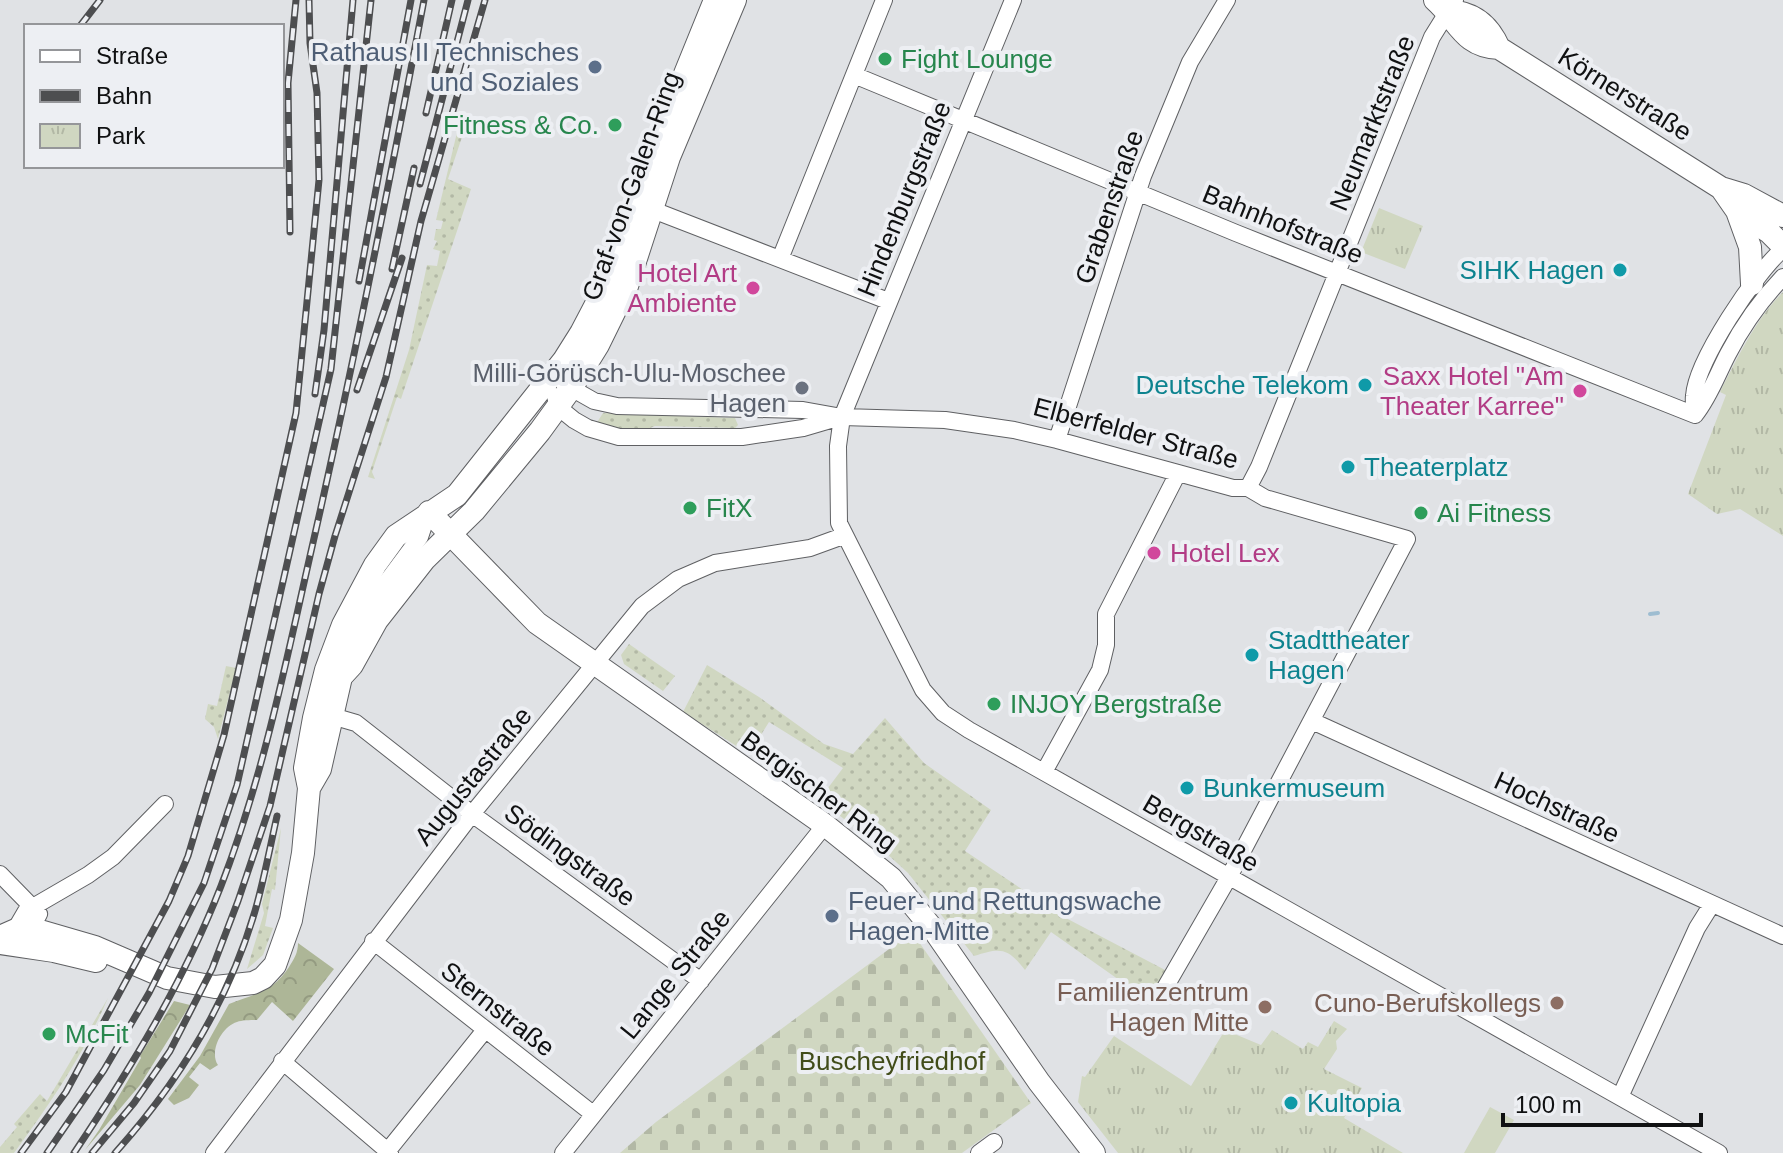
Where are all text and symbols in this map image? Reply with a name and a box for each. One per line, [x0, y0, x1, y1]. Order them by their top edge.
legend [24, 24, 284, 168]
street label: Neumarktstraße [1323, 31, 1421, 215]
place label: Rathaus II Technisches und Soziales [311, 37, 579, 97]
street label: Körnerstraße [1553, 41, 1697, 147]
text: Straße [96, 42, 168, 69]
place label: Fight Lounge [901, 44, 1053, 74]
marker: Fight Lounge [876, 50, 894, 68]
marker: Rathaus II Technisches und Soziales [586, 58, 604, 76]
street label: Graf-von-Galen-Ring [576, 67, 686, 305]
text: Bahn [96, 82, 152, 109]
street label: Hindenburgstraße [851, 97, 957, 301]
place label: Fitness & Co. [443, 110, 599, 140]
marker: Fitness & Co. [606, 116, 624, 134]
text: Park [96, 122, 146, 149]
street label: Grabenstraße [1069, 126, 1149, 288]
street label: Bahnhofstraße [1198, 178, 1368, 270]
place label: SIHK Hagen [1459, 255, 1604, 285]
place label: Hotel Art Ambiente [627, 258, 738, 318]
marker: SIHK Hagen [1611, 261, 1629, 279]
marker: Hotel Art Ambiente [744, 279, 762, 297]
place label: Milli-Görüsch-Ulu-Moschee Hagen [472, 358, 786, 418]
place label: Saxx Hotel "Am Theater Karree" [1380, 361, 1564, 421]
place label: Deutsche Telekom [1136, 370, 1349, 400]
marker: Deutsche Telekom [1356, 376, 1374, 394]
marker: Milli-Görüsch-Ulu-Moschee Hagen [793, 379, 811, 397]
marker: Saxx Hotel "Am Theater Karree" [1571, 382, 1589, 400]
street label: Elberfelder Straße [1030, 391, 1242, 475]
place label: Theaterplatz [1364, 452, 1509, 482]
marker: Theaterplatz [1339, 458, 1357, 476]
place label: FitX [706, 493, 752, 523]
place label: Ai Fitness [1437, 498, 1551, 528]
marker: FitX [681, 499, 699, 517]
marker: Ai Fitness [1412, 504, 1430, 522]
place label: Hotel Lex [1170, 538, 1280, 568]
marker: Hotel Lex [1145, 544, 1163, 562]
place label: Stadttheater Hagen [1268, 625, 1410, 685]
marker: Stadttheater Hagen [1243, 646, 1261, 664]
place label: INJOY Bergstraße [1010, 689, 1222, 719]
marker: INJOY Bergstraße [985, 695, 1003, 713]
street label: Augustastraße [408, 701, 538, 851]
street label: Bergischer Ring [735, 724, 903, 858]
street label: Hochstraße [1490, 765, 1624, 849]
place label: Bunkermuseum [1203, 773, 1385, 803]
marker: Bunkermuseum [1178, 779, 1196, 797]
street label: Bergstraße [1138, 788, 1264, 878]
street label: Södingstraße [499, 797, 641, 913]
place label: Feuer- und Rettungswache Hagen-Mitte [848, 886, 1162, 946]
street label: Lange Straße [614, 903, 736, 1045]
marker: Feuer- und Rettungswache Hagen-Mitte [823, 907, 841, 925]
street label: Sternstraße [435, 955, 561, 1063]
place label: Familienzentrum Hagen Mitte [1057, 977, 1249, 1037]
place label: Cuno-Berufskollegs [1314, 988, 1541, 1018]
marker: Cuno-Berufskollegs [1548, 994, 1566, 1012]
marker: Familienzentrum Hagen Mitte [1256, 998, 1274, 1016]
place label: McFit [65, 1019, 129, 1049]
marker: McFit [40, 1025, 58, 1043]
park label: Buscheyfriedhof [799, 1046, 986, 1076]
scale bar [1503, 1077, 1701, 1127]
place label: Kultopia [1307, 1088, 1401, 1118]
text: 100 m [1515, 1091, 1582, 1118]
marker: Kultopia [1282, 1094, 1300, 1112]

